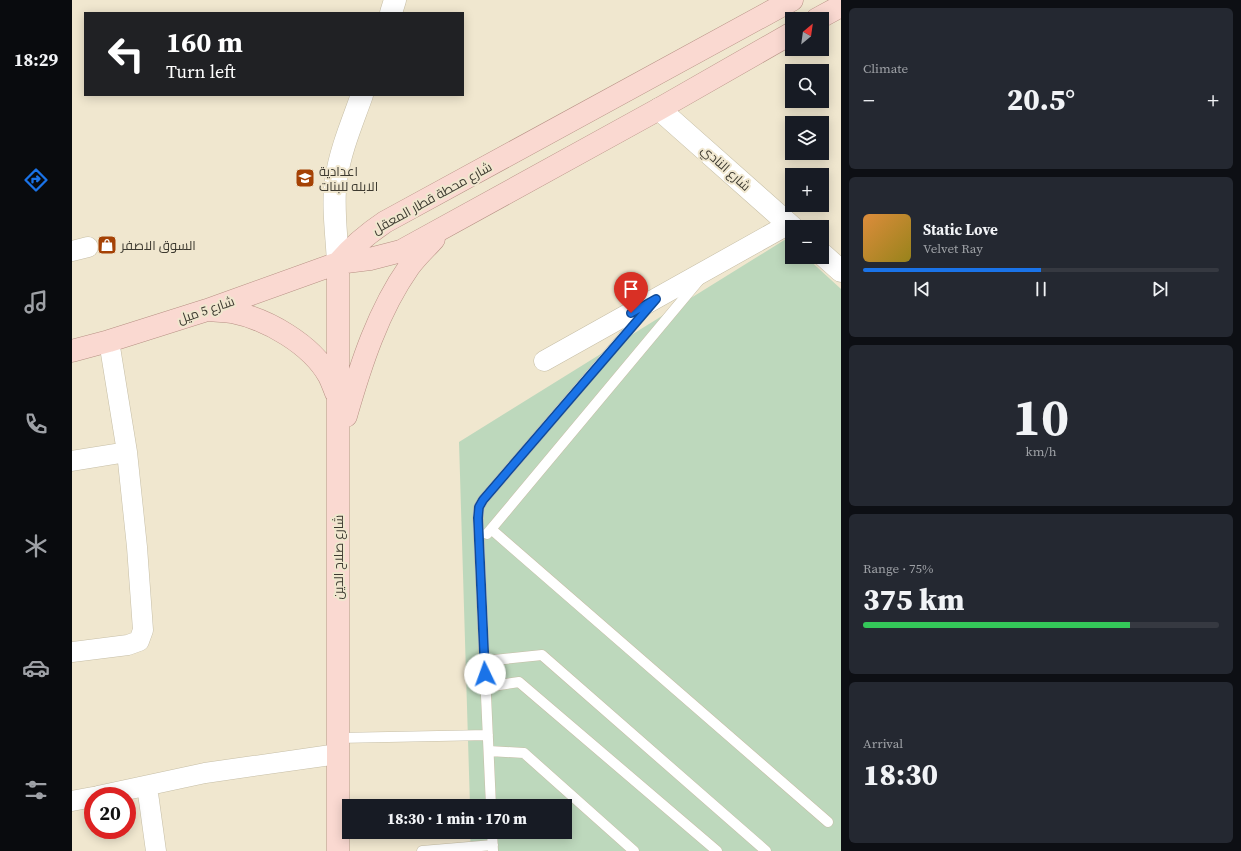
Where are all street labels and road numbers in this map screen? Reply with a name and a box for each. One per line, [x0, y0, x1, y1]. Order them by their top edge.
street label: شارع النادي [696, 141, 754, 196]
street label: شارع محطة قطار المعقل [369, 158, 495, 238]
street label: شارع 5 ميل [175, 292, 237, 328]
street label: شارع صلاح الدين [330, 515, 347, 599]

